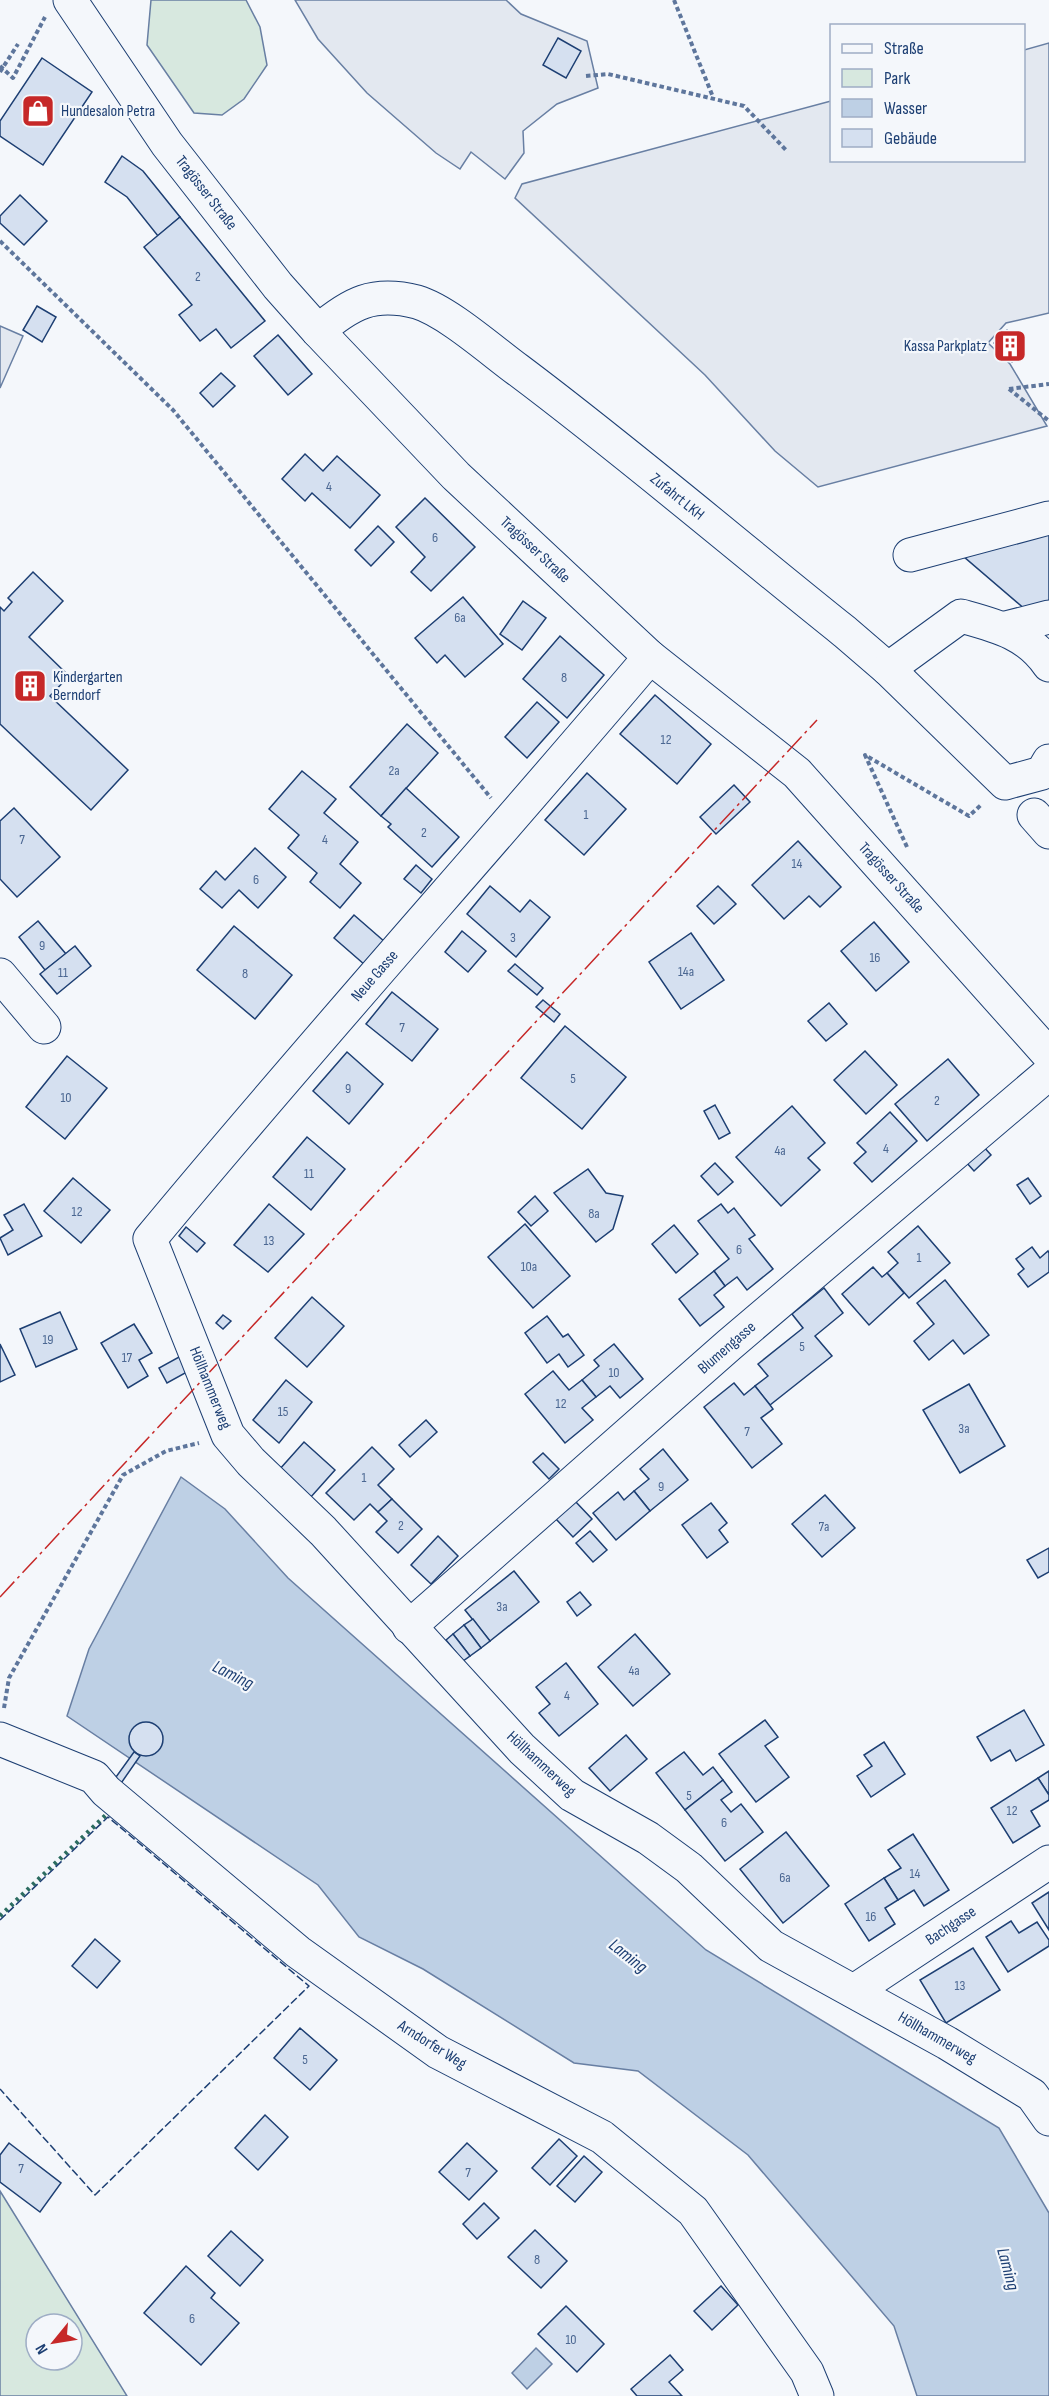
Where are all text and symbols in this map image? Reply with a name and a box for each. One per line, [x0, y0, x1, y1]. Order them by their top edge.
legend [830, 24, 1025, 162]
text: Straße [884, 38, 924, 59]
text: Park [884, 68, 910, 89]
shop icon: Hundesalon Petra [20, 93, 56, 129]
text: Wasser [884, 98, 927, 119]
place label: Hundesalon Petra [61, 102, 155, 121]
text: Gebäude [884, 128, 937, 149]
street label: Tragösser Straße [171, 152, 241, 234]
house number: 2 [195, 268, 201, 285]
building icon: Kassa Parkplatz [992, 328, 1028, 364]
place label: Kassa Parkplatz [904, 337, 987, 356]
street label: Zufahrt LKH [646, 469, 708, 525]
house number: 4 [326, 478, 332, 495]
street label: Tragösser Straße [496, 513, 574, 587]
house number: 6 [432, 529, 438, 546]
house number: 6a [454, 609, 466, 626]
building icon: Kindergarten Berndorf [12, 668, 48, 704]
place label: Kindergarten Berndorf [53, 668, 123, 705]
house number: 8 [561, 669, 567, 686]
house number: 12 [661, 731, 672, 748]
house number: 2a [388, 762, 400, 779]
house number: 1 [584, 806, 589, 823]
house number: 2 [421, 824, 427, 841]
house number: 7 [19, 831, 25, 848]
house number: 4 [322, 831, 328, 848]
street label: Tragösser Straße [854, 839, 928, 917]
house number: 14 [792, 855, 803, 872]
house number: 6 [253, 871, 259, 888]
house number: 3 [510, 929, 516, 946]
house number: 9 [39, 937, 45, 954]
street label: Neue Gasse [347, 946, 403, 1006]
house number: 16 [869, 949, 881, 966]
house number: 14a [678, 963, 694, 980]
house number: 11 [58, 964, 68, 981]
house number: 8 [242, 965, 248, 982]
house number: 7 [399, 1019, 405, 1036]
house number: 5 [570, 1070, 576, 1087]
house number: 9 [345, 1080, 351, 1097]
house number: 10 [60, 1089, 72, 1106]
house number: 2 [934, 1092, 940, 1109]
house number: 4 [883, 1140, 889, 1157]
house number: 4a [774, 1142, 786, 1159]
house number: 11 [304, 1165, 314, 1182]
house number: 12 [72, 1203, 83, 1220]
house number: 8a [588, 1205, 600, 1222]
house number: 13 [264, 1232, 275, 1249]
house number: 6 [736, 1241, 742, 1258]
house number: 1 [917, 1249, 922, 1266]
house number: 10a [521, 1258, 537, 1275]
street label: Blumengasse [694, 1318, 760, 1378]
house number: 19 [42, 1331, 54, 1348]
house number: 5 [799, 1338, 805, 1355]
street label: Höllhammerweg [185, 1344, 235, 1432]
house number: 17 [122, 1349, 133, 1366]
house number: 10 [608, 1364, 620, 1381]
house number: 12 [556, 1395, 567, 1412]
house number: 15 [278, 1403, 289, 1420]
house number: 3a [958, 1420, 970, 1437]
house number: 7 [744, 1423, 750, 1440]
house number: 1 [362, 1469, 367, 1486]
house number: 9 [658, 1478, 664, 1495]
house number: 2 [398, 1517, 404, 1534]
house number: 7a [819, 1518, 829, 1535]
house number: 3a [496, 1598, 508, 1615]
water label: Laming [209, 1656, 258, 1694]
house number: 4a [628, 1662, 640, 1679]
house number: 4 [564, 1687, 570, 1704]
street label: Höllhammerweg [503, 1727, 579, 1801]
house number: 5 [686, 1787, 692, 1804]
house number: 12 [1007, 1802, 1018, 1819]
house number: 6 [721, 1814, 727, 1831]
house number: 14 [910, 1865, 921, 1882]
house number: 6a [779, 1869, 791, 1886]
street label: Bachgasse [922, 1902, 980, 1950]
house number: 16 [865, 1908, 877, 1925]
water label: Laming [605, 1934, 652, 1978]
house number: 13 [955, 1977, 966, 1994]
street label: Höllhammerweg [894, 2008, 980, 2068]
street label: Arndorfer Weg [393, 2016, 470, 2074]
house number: 5 [302, 2051, 308, 2068]
house number: 7 [18, 2160, 24, 2177]
house number: 7 [465, 2164, 471, 2181]
water label: Laming [992, 2245, 1024, 2293]
house number: 8 [534, 2251, 540, 2268]
house number: 6 [189, 2310, 195, 2327]
north arrow [24, 2312, 84, 2372]
house number: 10 [565, 2331, 577, 2348]
text: N [32, 2340, 53, 2357]

